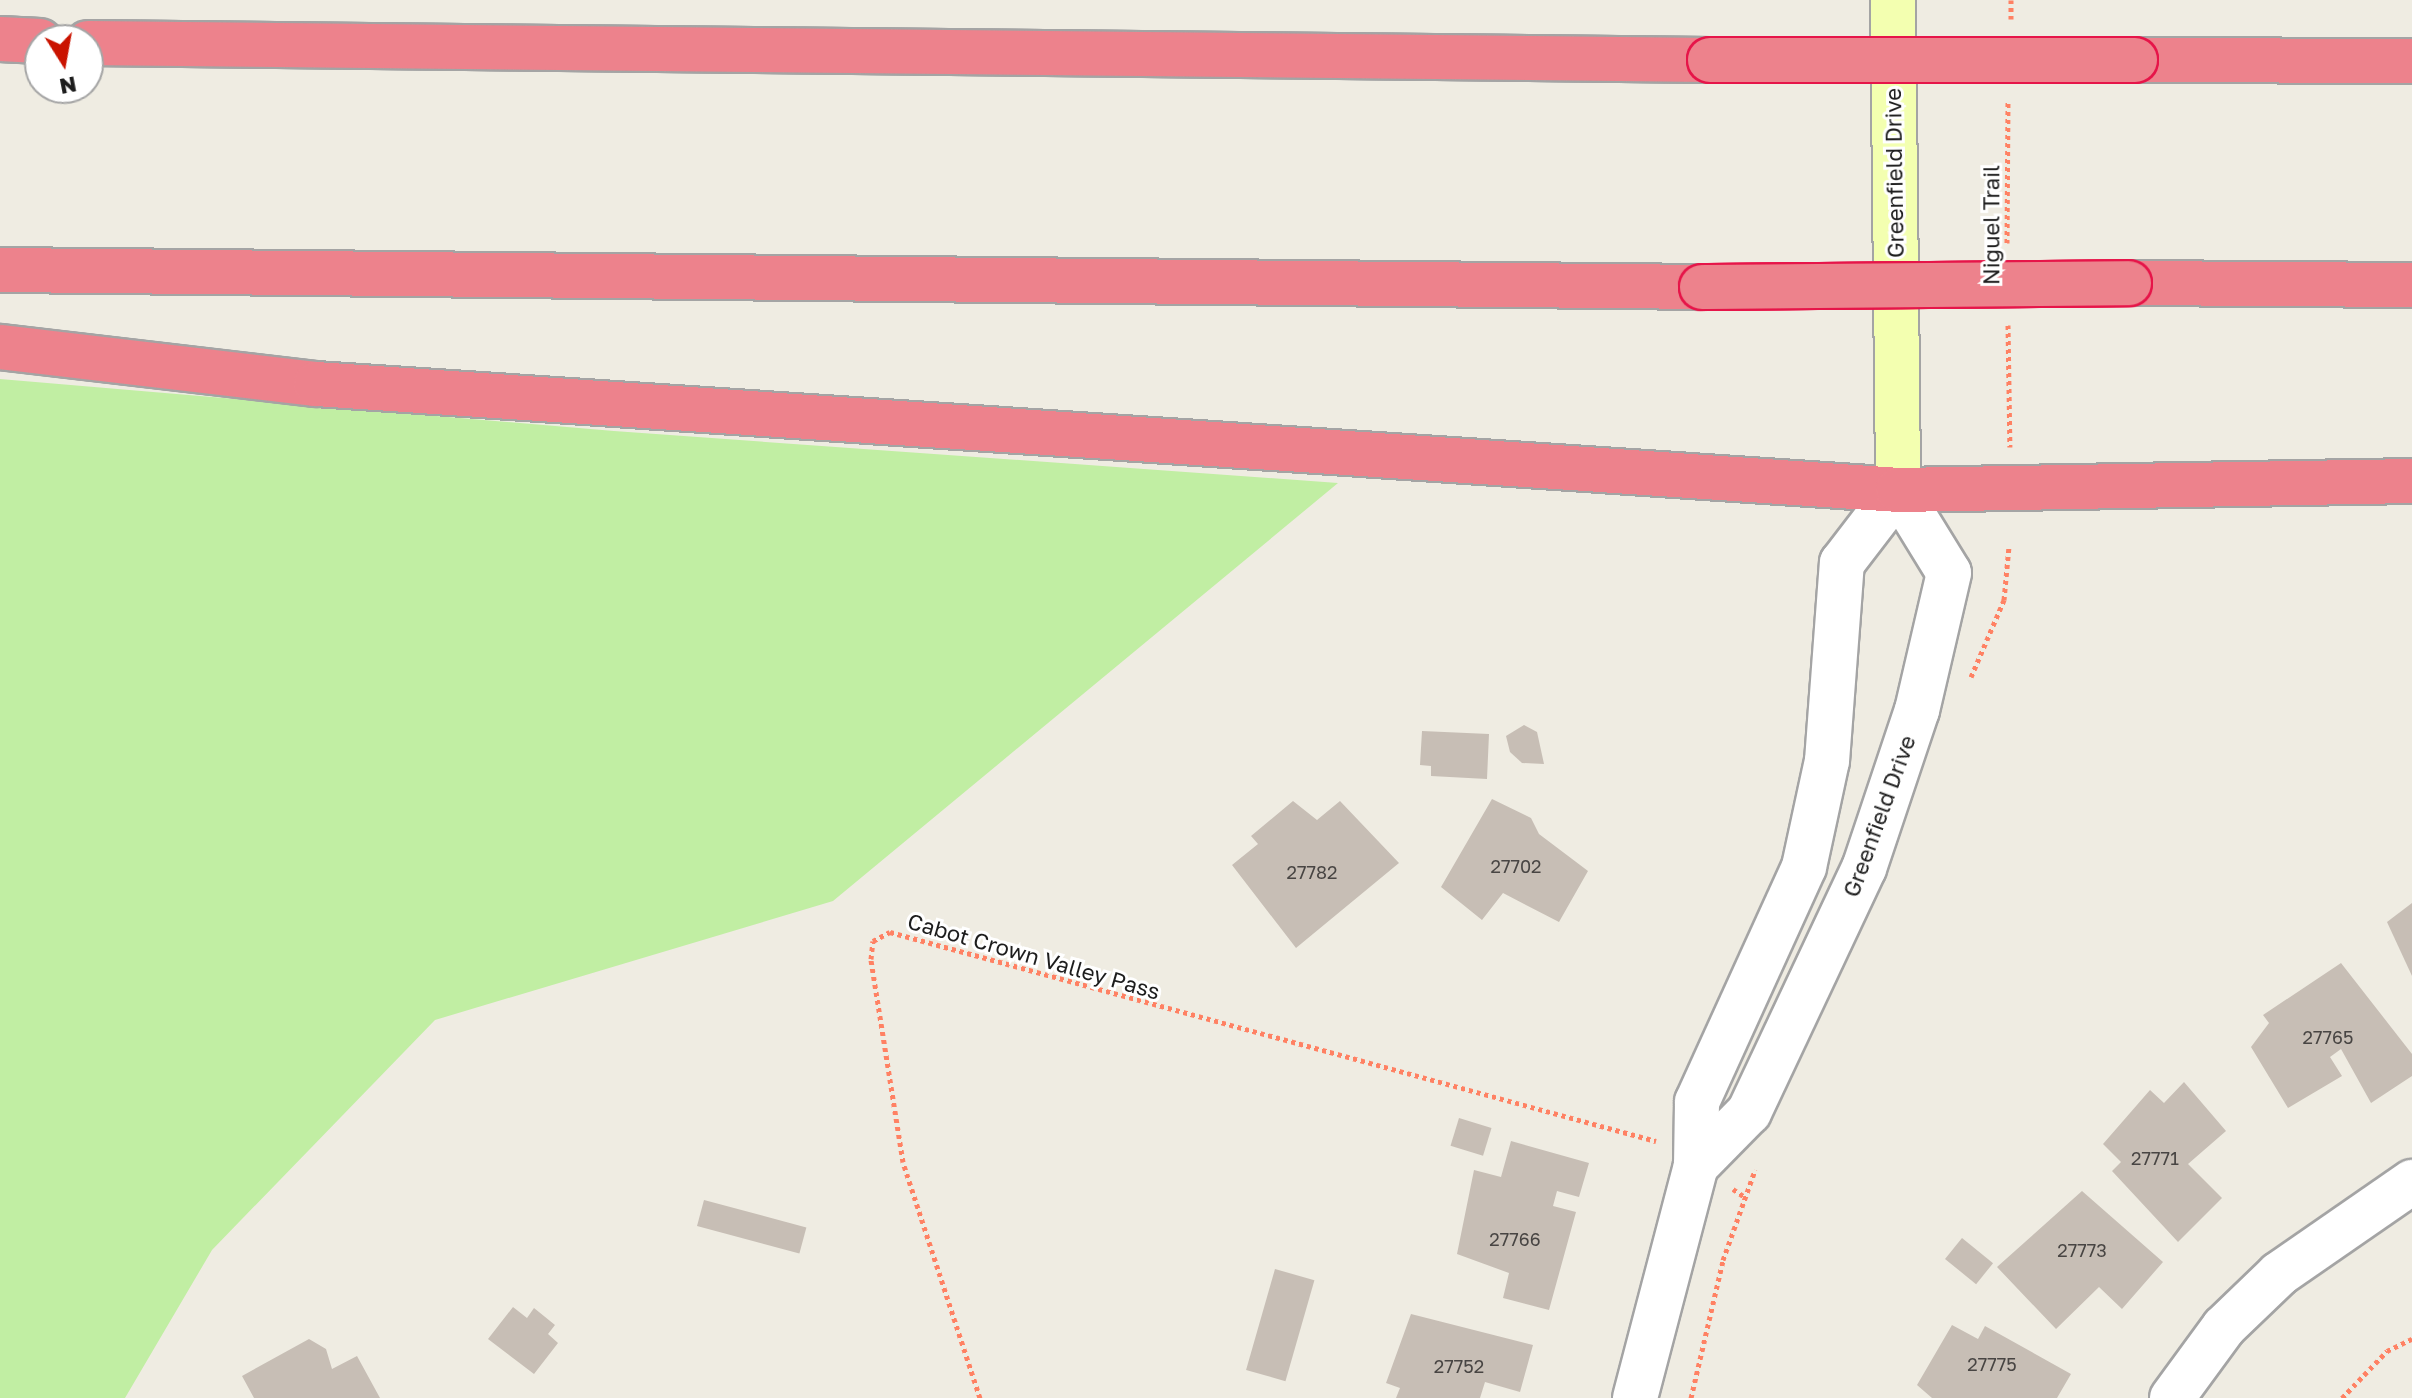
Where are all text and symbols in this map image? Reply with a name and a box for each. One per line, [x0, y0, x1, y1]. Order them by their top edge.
north arrow [24, 24, 104, 104]
text: N [58, 71, 79, 101]
street label: Greenfield Drive [1879, 88, 1909, 258]
street label: Niguel Trail [1978, 165, 2004, 285]
street label: Greenfield Drive [1838, 732, 1920, 900]
house number: 27702 [1490, 855, 1542, 877]
house number: 27782 [1287, 861, 1337, 883]
street label: Cabot Crown Valley Pass [905, 907, 1163, 1005]
house number: 27765 [2303, 1026, 2353, 1048]
house number: 27771 [2131, 1147, 2179, 1169]
house number: 27766 [1489, 1228, 1541, 1250]
house number: 27773 [2057, 1239, 2107, 1261]
house number: 27775 [1967, 1353, 2017, 1375]
house number: 27752 [1434, 1355, 1484, 1377]

